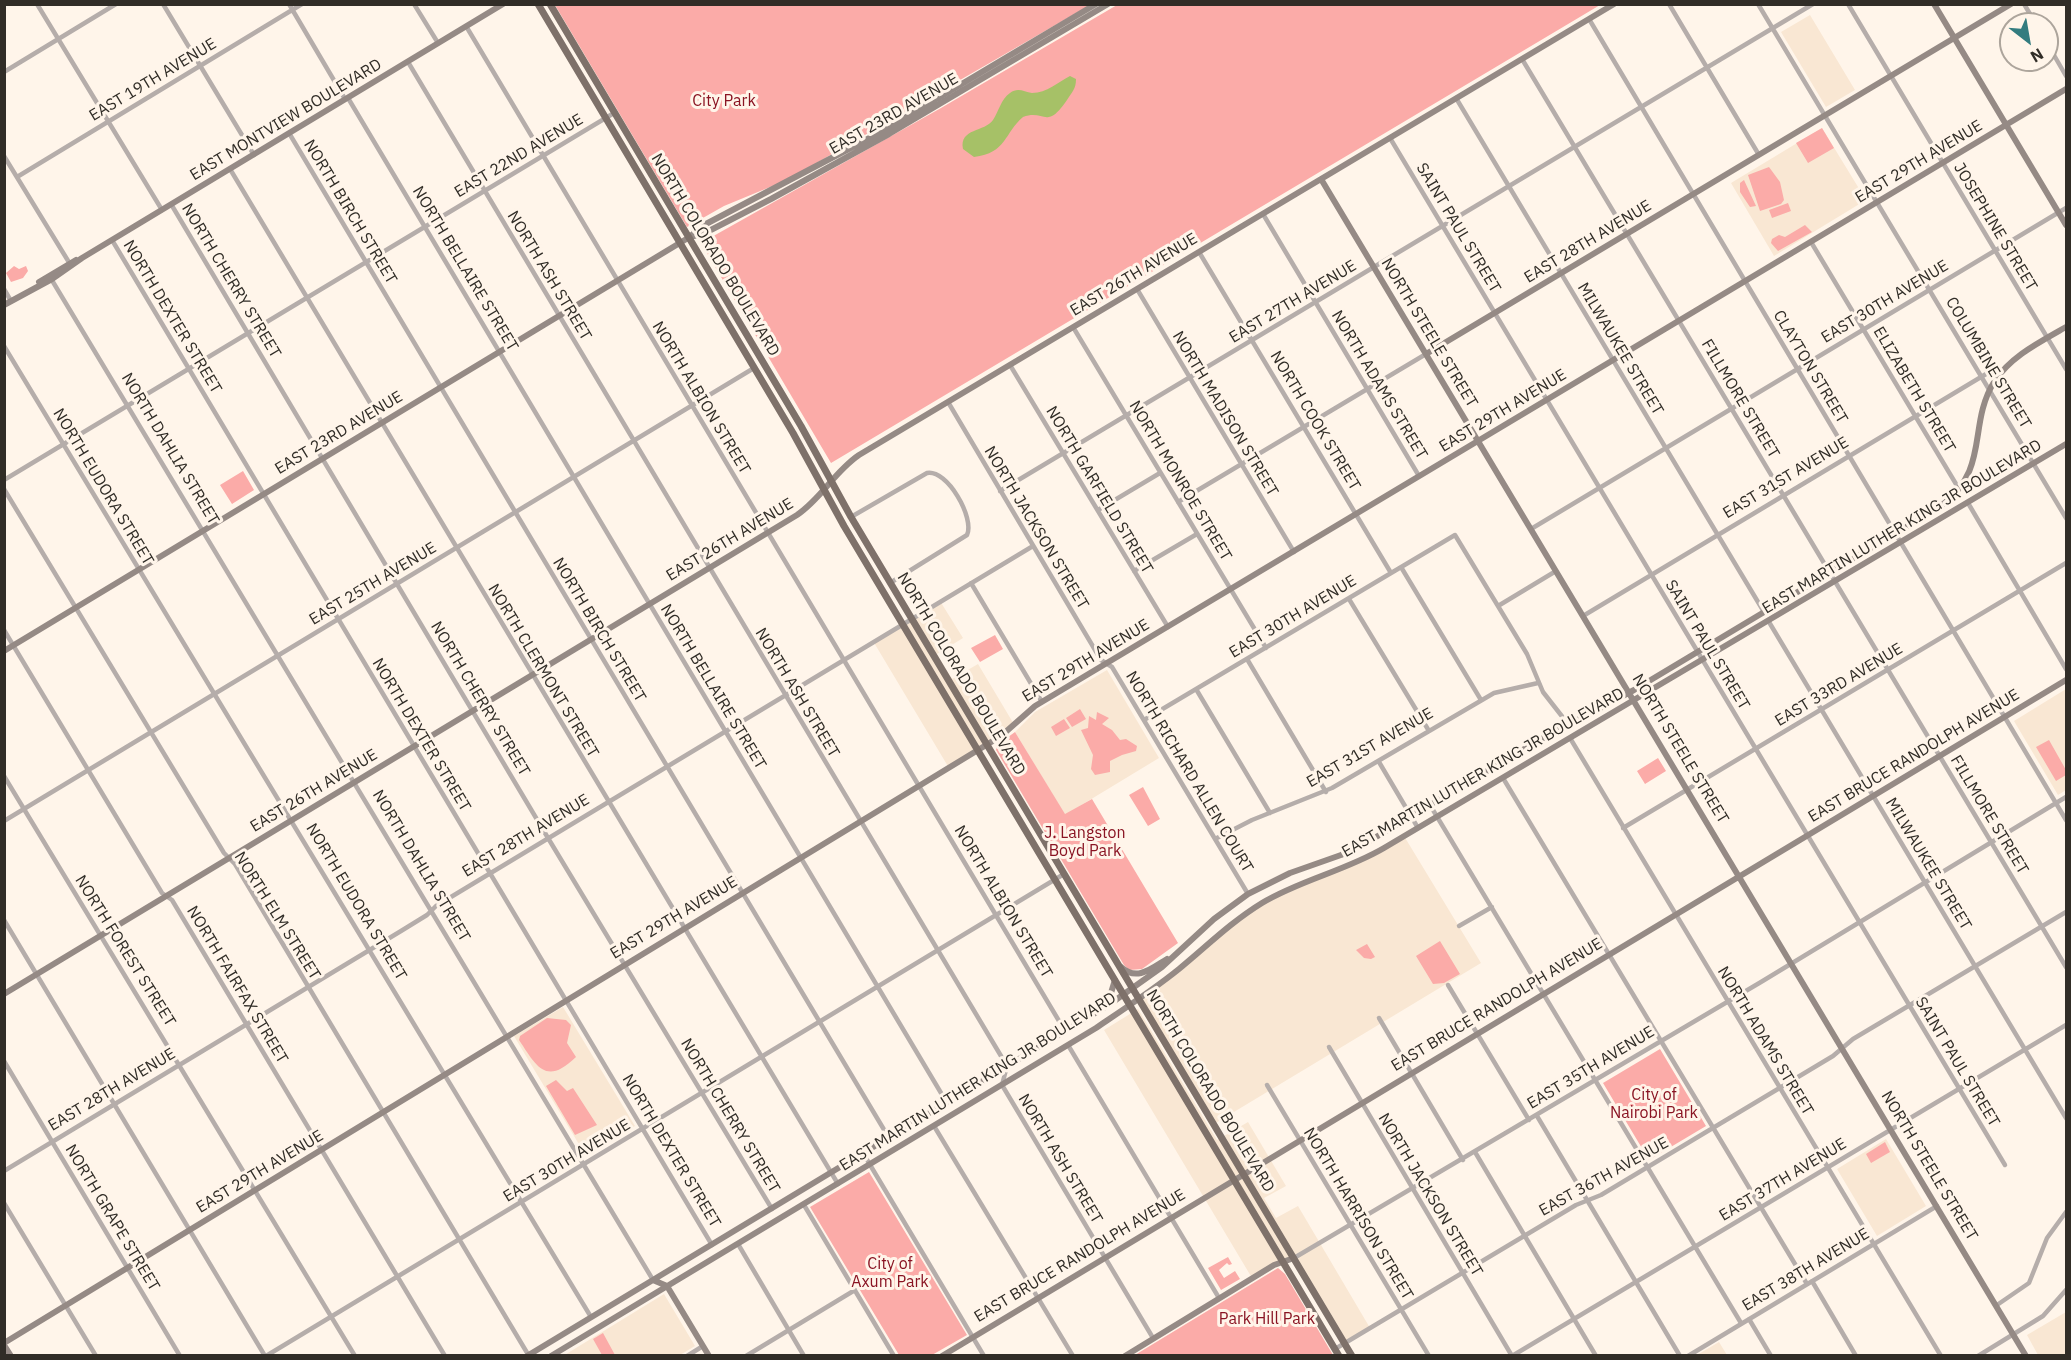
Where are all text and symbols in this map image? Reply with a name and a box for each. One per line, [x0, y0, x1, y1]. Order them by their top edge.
north arrow [1999, 12, 2059, 72]
street label: EAST 19TH AVENUE [86, 34, 220, 126]
text: N [2027, 44, 2047, 67]
street label: EAST MONTVIEW BOULEVARD [187, 55, 385, 185]
street label: EAST 23RD AVENUE [826, 69, 962, 159]
park label: City Park [692, 91, 756, 111]
street label: EAST 22ND AVENUE [451, 110, 587, 202]
street label: EAST 29TH AVENUE [1852, 116, 1986, 208]
street label: NORTH BIRCH STREET [299, 136, 401, 288]
street label: NORTH COLORADO BOULEVARD [647, 150, 783, 360]
street label: JOSEPHINE STREET [1949, 159, 2041, 295]
street label: SAINT PAUL STREET [1412, 160, 1504, 296]
street label: NORTH BELLAIRE STREET [408, 183, 522, 355]
street label: EAST 28TH AVENUE [1521, 196, 1655, 288]
street label: NORTH CHERRY STREET [177, 200, 285, 362]
street label: NORTH ASH STREET [503, 208, 595, 344]
street label: EAST 26TH AVENUE [1067, 229, 1201, 321]
street label: NORTH DEXTER STREET [119, 237, 225, 397]
street label: NORTH STEELE STREET [1377, 255, 1481, 411]
street label: EAST 27TH AVENUE [1226, 256, 1360, 348]
street label: EAST 30TH AVENUE [1818, 256, 1952, 348]
street label: MILWAUKEE STREET [1573, 279, 1667, 419]
street label: COLUMBINE STREET [1941, 294, 2035, 432]
street label: NORTH ADAMS STREET [1327, 307, 1431, 463]
street label: CLAYTON STREET [1769, 307, 1851, 427]
street label: NORTH ALBION STREET [648, 318, 754, 478]
street label: ELIZABETH STREET [1869, 324, 1959, 456]
street label: NORTH MADISON STREET [1168, 328, 1282, 500]
street label: FILLMORE STREET [1697, 336, 1783, 462]
street label: NORTH COOK STREET [1266, 348, 1364, 494]
street label: EAST 29TH AVENUE [1436, 365, 1570, 457]
street label: NORTH DAHLIA STREET [117, 370, 223, 528]
street label: EAST 23RD AVENUE [272, 387, 406, 479]
street label: NORTH MONROE STREET [1125, 398, 1235, 564]
street label: NORTH GARFIELD STREET [1041, 403, 1157, 577]
street label: NORTH EUDORA STREET [49, 405, 157, 569]
street label: EAST 31ST AVENUE [1720, 433, 1852, 523]
street label: EAST MARTIN LUTHER KING JR BOULEVARD [1759, 436, 2045, 618]
street label: NORTH JACKSON STREET [980, 443, 1092, 613]
street label: EAST 26TH AVENUE [663, 494, 797, 586]
street label: EAST 25TH AVENUE [306, 538, 440, 630]
street label: NORTH BIRCH STREET [548, 554, 650, 706]
street label: NORTH COLORADO BOULEVARD [893, 569, 1029, 779]
street label: EAST 30TH AVENUE [1226, 571, 1360, 663]
street label: SAINT PAUL STREET [1661, 577, 1753, 713]
street label: NORTH CLERMONT STREET [483, 581, 603, 761]
street label: NORTH BELLAIRE STREET [656, 601, 770, 773]
street label: EAST 29TH AVENUE [1019, 615, 1153, 707]
street label: NORTH CHERRY STREET [426, 618, 534, 780]
street label: NORTH ASH STREET [751, 625, 843, 761]
street label: EAST 33RD AVENUE [1772, 639, 1906, 731]
street label: NORTH DEXTER STREET [368, 655, 474, 815]
street label: NORTH RICHARD ALLEN COURT [1121, 668, 1257, 876]
street label: NORTH STEELE STREET [1628, 671, 1732, 827]
street label: EAST MARTIN LUTHER KING JR BOULEVARD [1339, 684, 1627, 862]
street label: EAST BRUCE RANDOLPH AVENUE [1805, 685, 2023, 827]
street label: EAST 31ST AVENUE [1303, 704, 1437, 792]
street label: EAST 26TH AVENUE [247, 745, 381, 837]
street label: FILLMORE STREET [1946, 752, 2032, 878]
street label: NORTH DAHLIA STREET [368, 787, 474, 945]
street label: EAST 28TH AVENUE [459, 790, 593, 882]
street label: MILWAUKEE STREET [1881, 794, 1975, 934]
street label: NORTH EUDORA STREET [302, 820, 410, 984]
street label: NORTH ALBION STREET [950, 822, 1056, 982]
park label: J. Langston Boyd Park [1044, 823, 1126, 861]
street label: NORTH ELM STREET [230, 849, 324, 983]
street label: NORTH FOREST STREET [71, 872, 179, 1030]
street label: EAST 29TH AVENUE [607, 872, 741, 964]
street label: NORTH FAIRFAX STREET [182, 903, 292, 1067]
street label: EAST BRUCE RANDOLPH AVENUE [1388, 934, 1606, 1076]
street label: NORTH ADAMS STREET [1713, 963, 1817, 1119]
street label: NORTH COLORADO BOULEVARD [1142, 986, 1278, 1196]
street label: EAST MARTIN LUTHER KING JR BOULEVARD [836, 988, 1120, 1176]
street label: SAINT PAUL STREET [1911, 994, 2003, 1130]
street label: EAST 35TH AVENUE [1524, 1022, 1658, 1114]
street label: NORTH CHERRY STREET [676, 1035, 784, 1197]
street label: EAST 28TH AVENUE [45, 1044, 179, 1136]
street label: NORTH DEXTER STREET [618, 1071, 724, 1231]
park label: City of Nairobi Park [1610, 1085, 1698, 1123]
street label: NORTH STEELE STREET [1877, 1088, 1981, 1244]
street label: NORTH ASH STREET [1014, 1091, 1106, 1227]
street label: NORTH JACKSON STREET [1374, 1110, 1486, 1280]
street label: EAST 30TH AVENUE [500, 1115, 634, 1207]
street label: NORTH HARRISON STREET [1299, 1125, 1417, 1303]
street label: EAST 29TH AVENUE [193, 1126, 327, 1218]
street label: EAST 36TH AVENUE [1536, 1133, 1672, 1221]
street label: EAST 37TH AVENUE [1716, 1134, 1850, 1226]
street label: NORTH GRAPE STREET [61, 1141, 163, 1295]
street label: EAST BRUCE RANDOLPH AVENUE [971, 1185, 1189, 1327]
street label: EAST 38TH AVENUE [1739, 1224, 1873, 1316]
park label: City of Axum Park [851, 1254, 929, 1292]
park label: Park Hill Park [1219, 1309, 1315, 1329]

